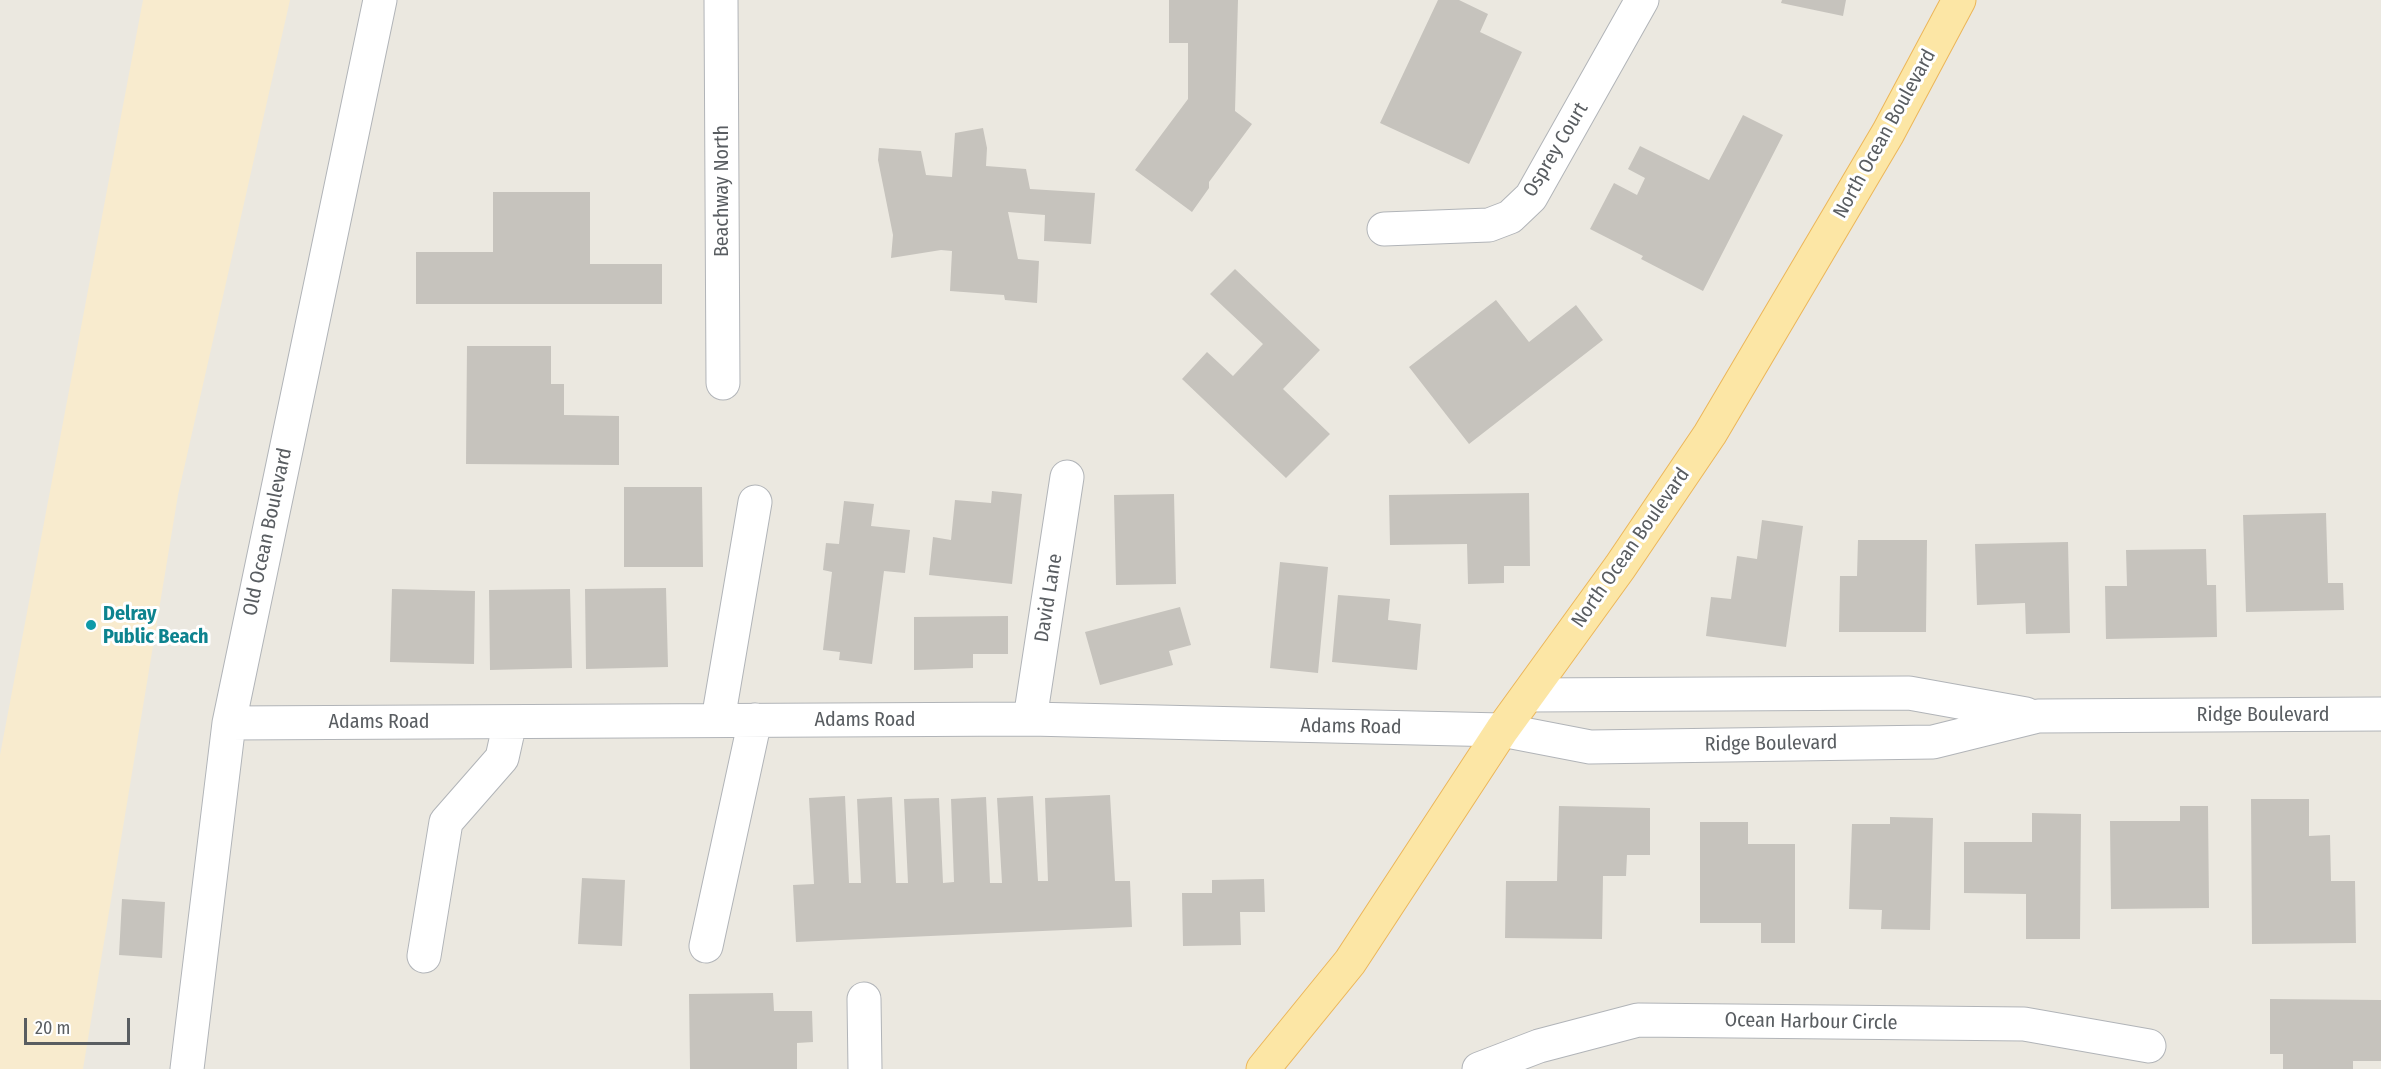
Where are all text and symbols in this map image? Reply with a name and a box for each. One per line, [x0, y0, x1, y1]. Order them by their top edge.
street label: North Ocean Boulevard [1829, 45, 1941, 223]
street label: Osprey Court [1518, 98, 1594, 202]
street label: Beachway North [710, 125, 734, 257]
street label: Old Ocean Boulevard [238, 446, 298, 618]
street label: North Ocean Boulevard [1567, 464, 1695, 632]
street label: David Lane [1030, 552, 1068, 644]
place label: Delray Public Beach [103, 602, 209, 649]
marker: Delray Public Beach [84, 618, 98, 632]
street label: Ridge Boulevard [2197, 703, 2329, 727]
street label: Adams Road [814, 708, 916, 732]
street label: Adams Road [328, 710, 430, 734]
street label: Adams Road [1300, 714, 1402, 740]
street label: Ridge Boulevard [1704, 731, 1838, 757]
scale bar [27, 1006, 134, 1044]
street label: Ocean Harbour Circle [1724, 1008, 1898, 1036]
text: 20 m [35, 1017, 70, 1039]

